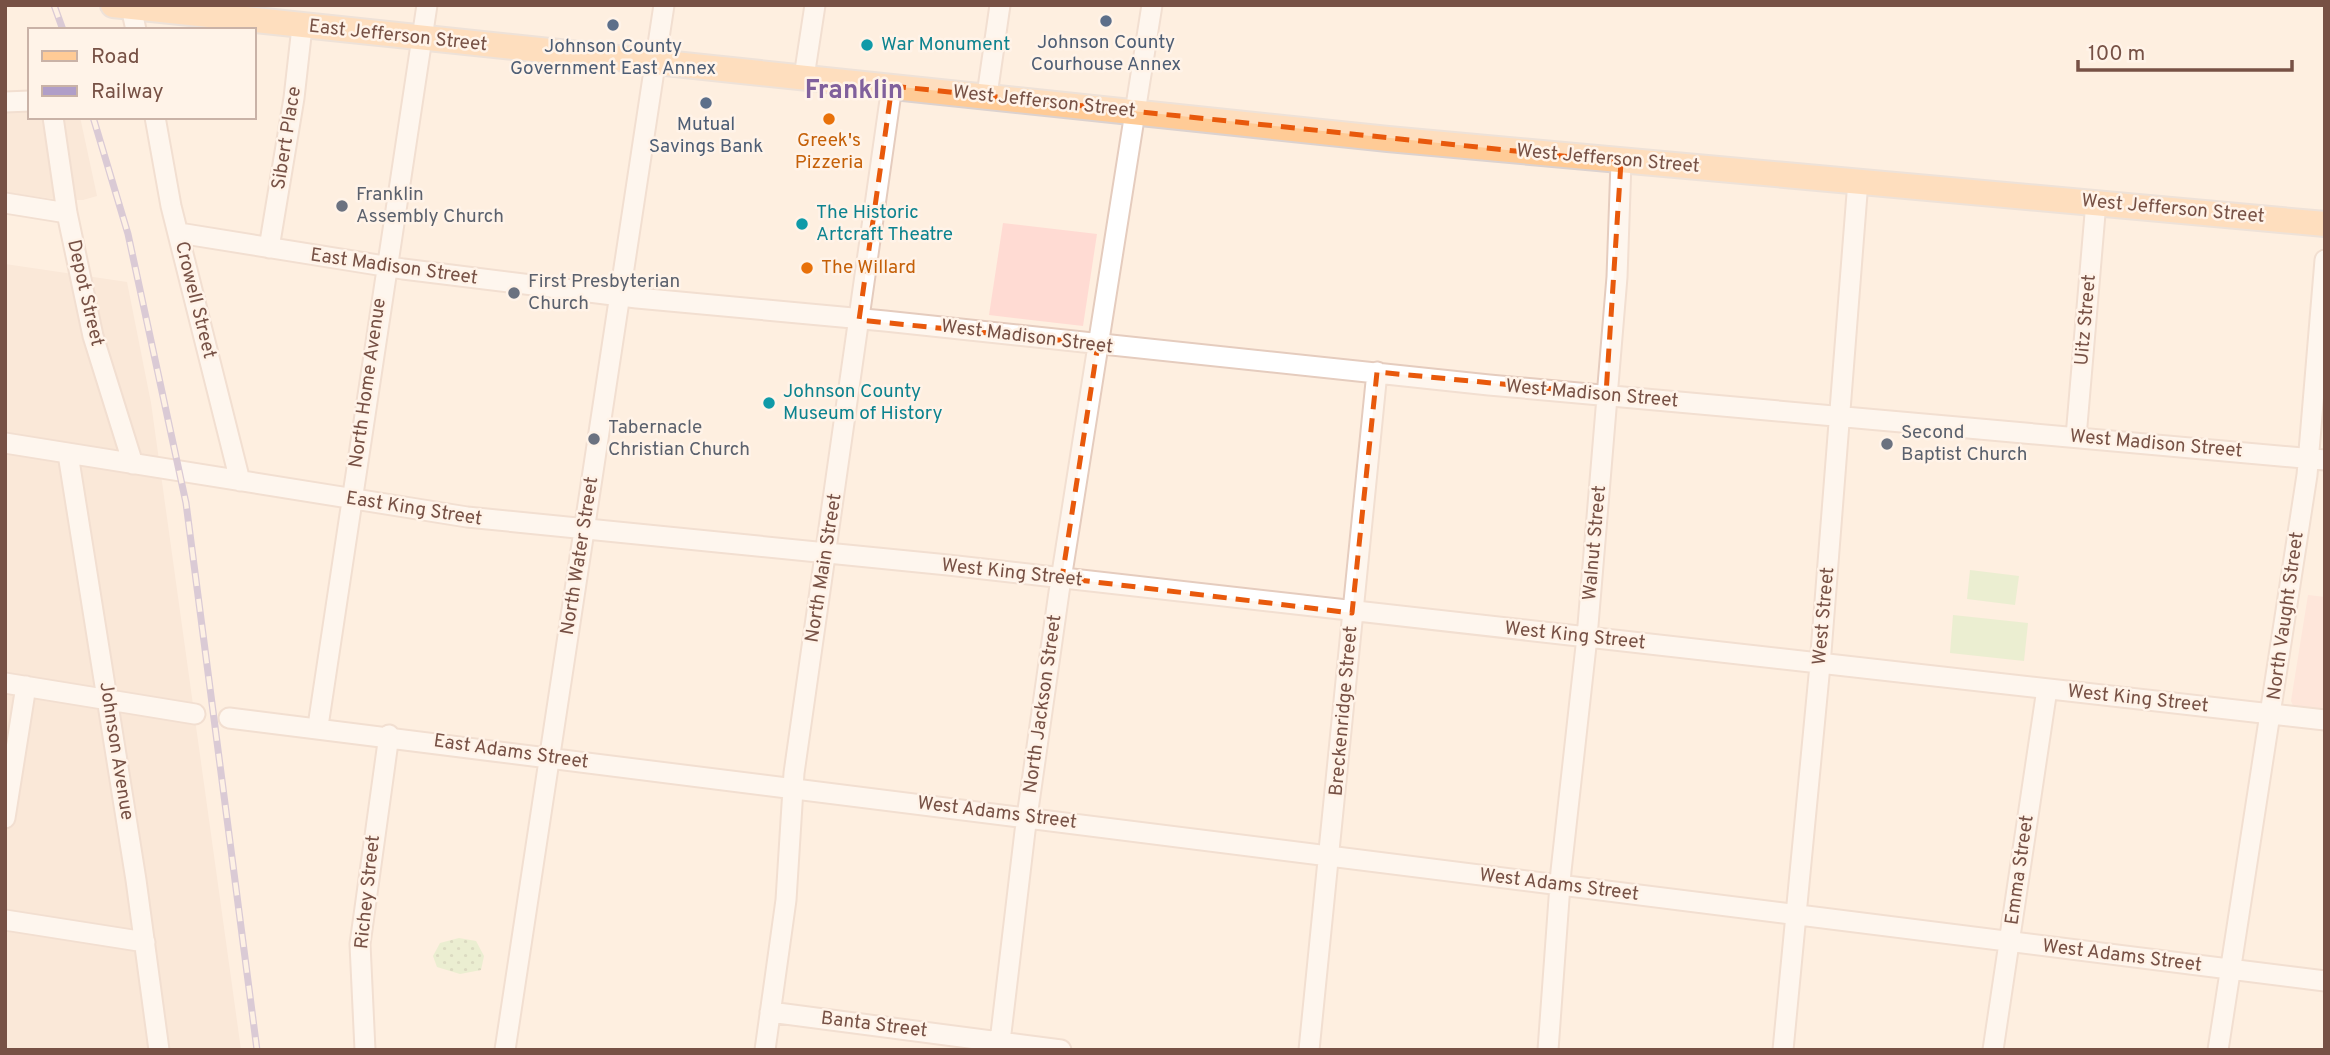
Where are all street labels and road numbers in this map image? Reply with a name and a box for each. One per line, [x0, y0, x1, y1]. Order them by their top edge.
street label: East Jefferson Street [308, 15, 488, 57]
street label: West Jefferson Street [951, 80, 1137, 124]
street label: Sibert Place [267, 85, 307, 191]
street label: West Jefferson Street [1515, 139, 1701, 179]
street label: West Jefferson Street [2080, 189, 2266, 229]
street label: Depot Street [61, 237, 109, 349]
street label: Crowell Street [169, 239, 221, 361]
street label: East Madison Street [309, 243, 479, 291]
street label: Uitz Street [2070, 273, 2102, 367]
street label: North Home Avenue [344, 297, 392, 469]
street label: West Madison Street [940, 315, 1114, 359]
street label: West Madison Street [1505, 374, 1679, 414]
street label: West Madison Street [2069, 424, 2243, 464]
street label: North Water Street [556, 475, 604, 637]
street label: Walnut Street [1578, 484, 1612, 602]
street label: East King Street [344, 486, 484, 532]
street label: North Main Street [800, 492, 848, 644]
street label: North Vaught Street [2262, 530, 2310, 702]
street label: West King Street [940, 554, 1084, 592]
street label: West Street [1808, 566, 1840, 666]
street label: North Jackson Street [1019, 613, 1067, 795]
street label: West King Street [1503, 617, 1647, 655]
street label: Breckenridge Street [1325, 625, 1363, 797]
street label: Johnson Avenue [93, 680, 139, 822]
street label: West King Street [2066, 680, 2210, 718]
street label: East Adams Street [432, 729, 590, 775]
street label: West Adams Street [916, 791, 1078, 835]
street label: Emma Street [2000, 814, 2040, 926]
street label: Richey Street [350, 834, 386, 950]
street label: West Adams Street [1478, 863, 1640, 907]
street label: West Adams Street [2041, 934, 2203, 978]
street label: Banta Street [819, 1007, 929, 1043]

